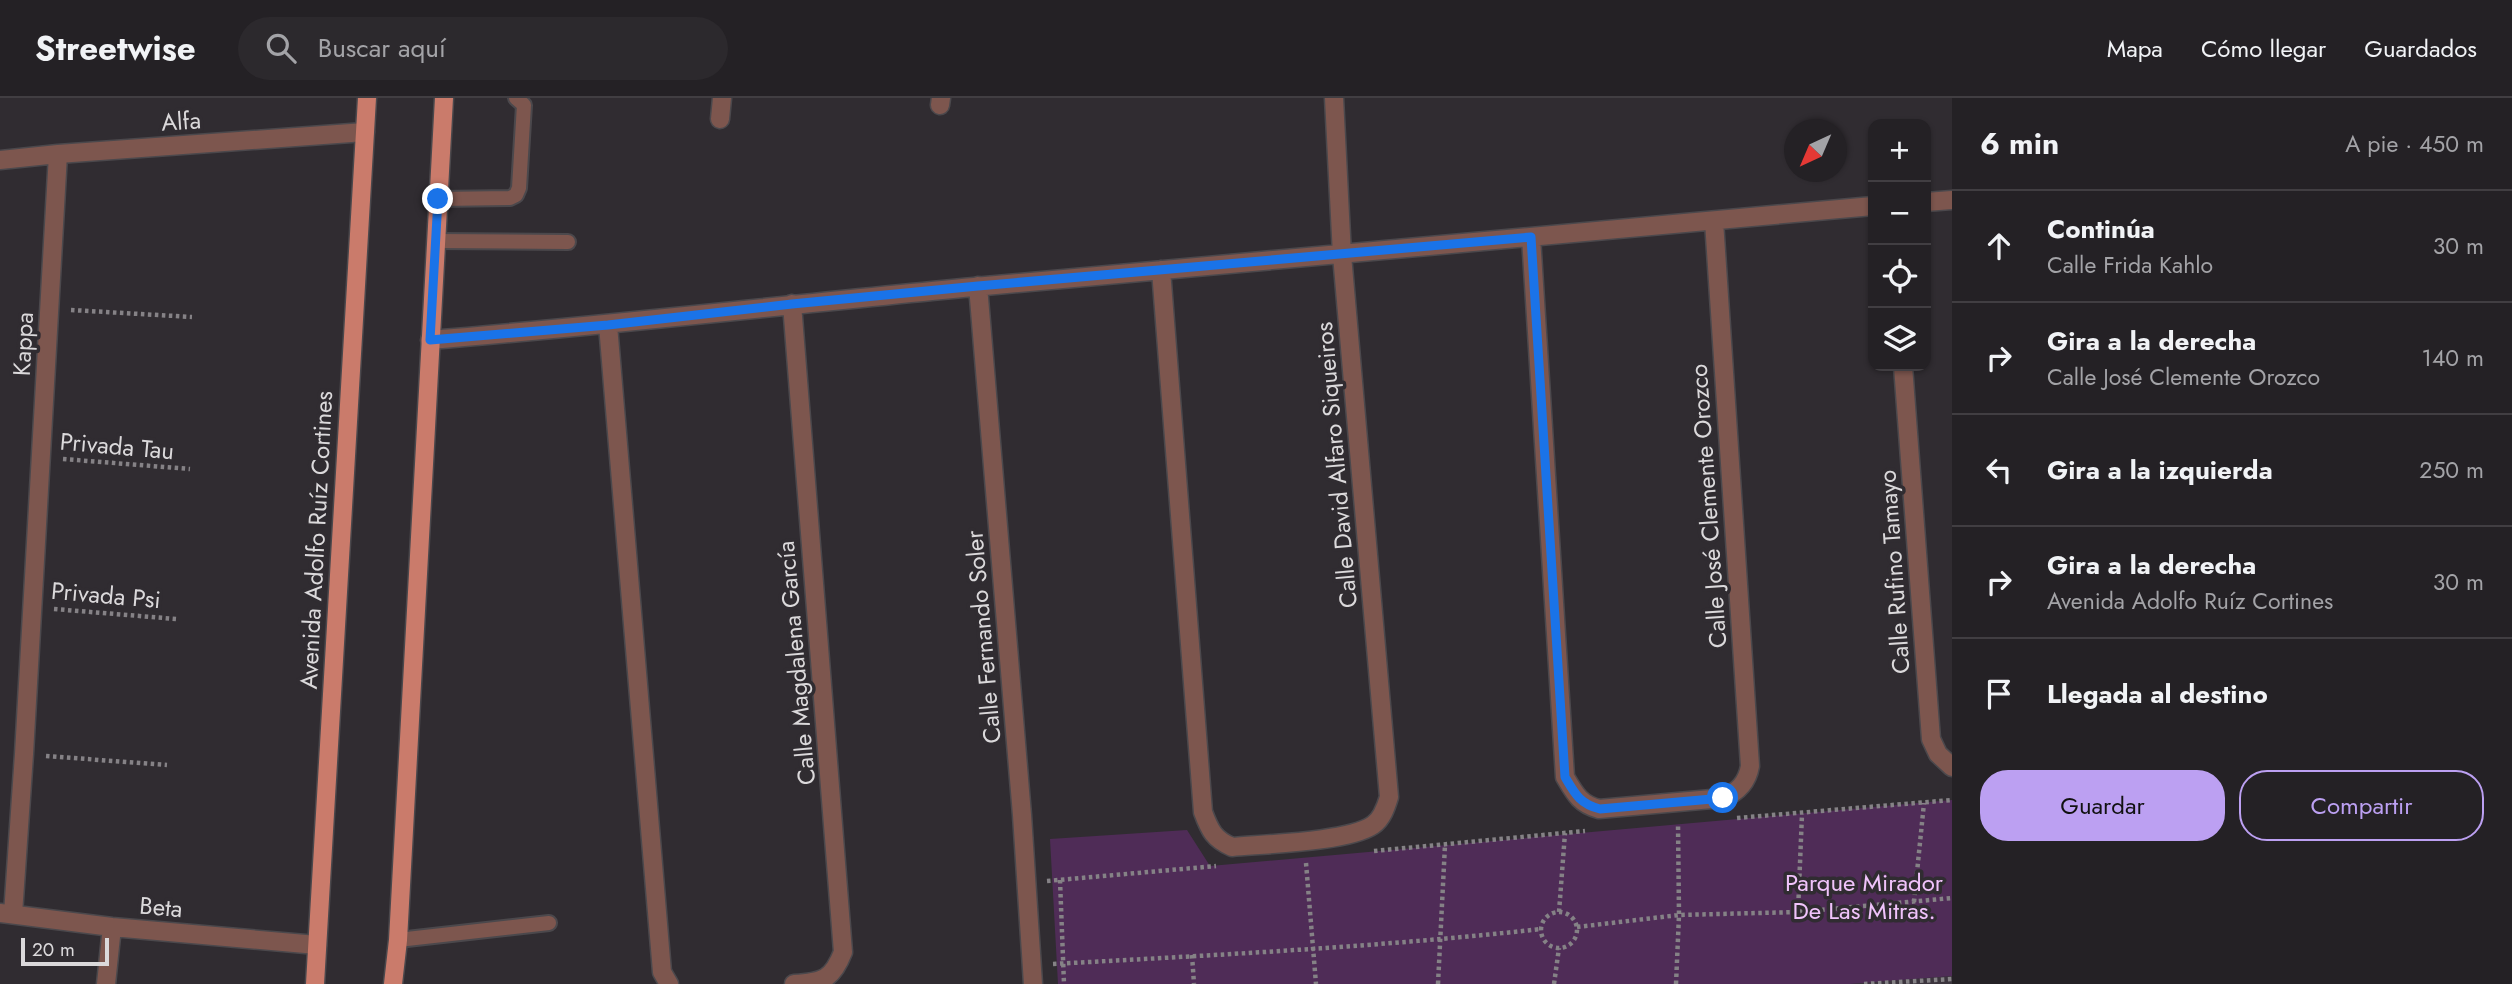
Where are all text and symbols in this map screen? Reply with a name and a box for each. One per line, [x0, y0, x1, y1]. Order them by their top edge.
search box [238, 17, 728, 80]
text: Streetwise [35, 25, 196, 72]
icon: search [262, 29, 300, 67]
text: Buscar aquí [318, 29, 446, 67]
text: Mapa [2107, 31, 2163, 66]
text: Cómo llegar [2201, 31, 2326, 66]
text: Guardados [2364, 31, 2477, 66]
street label: Alfa [160, 102, 202, 140]
north arrow [1784, 119, 1847, 182]
map controls [1868, 119, 1931, 371]
button: + [1868, 119, 1931, 182]
text: 6 min [1980, 122, 2059, 165]
text: A pie · 450 m [2345, 127, 2484, 161]
button: − [1868, 182, 1931, 245]
route end [422, 183, 453, 214]
text: Continúa [2047, 210, 2155, 248]
icon: ahead [1980, 227, 2018, 265]
text: 30 m [2433, 229, 2484, 263]
button: locate [1868, 245, 1931, 308]
text: Calle Frida Kahlo [2047, 248, 2213, 282]
button: layers [1868, 308, 1931, 371]
street label: Kappa [4, 311, 42, 377]
street label: Calle David Alfaro Siqueiros [1306, 321, 1366, 609]
text: Gira a la derecha [2047, 322, 2256, 360]
icon: right [1980, 339, 2018, 377]
text: 140 m [2422, 341, 2484, 375]
text: Calle José Clemente Orozco [2047, 360, 2320, 394]
street label: Calle José Clemente Orozco [1681, 363, 1735, 649]
street label: Avenida Adolfo Ruíz Cortines [291, 390, 341, 690]
street label: Privada Tau [58, 424, 176, 468]
icon: left [1980, 451, 2018, 489]
text: Gira a la izquierda [2047, 451, 2273, 489]
text: 250 m [2419, 453, 2484, 487]
street label: Calle Rufino Tamayo [1869, 469, 1919, 675]
street label: Calle Fernando Soler [956, 528, 1010, 745]
street label: Calle Magdalena García [768, 539, 824, 787]
text: Gira a la derecha [2047, 546, 2256, 584]
icon: right [1980, 563, 2018, 601]
text: 30 m [2433, 565, 2484, 599]
street label: Privada Psi [50, 573, 162, 617]
text: Avenida Adolfo Ruíz Cortines [2047, 584, 2333, 618]
icon: arrive [1980, 675, 2018, 713]
text: Llegada al destino [2047, 675, 2268, 713]
button: Guardar [1980, 770, 2225, 841]
button: Compartir [2239, 770, 2484, 841]
route start [1707, 782, 1738, 813]
park label: Parque Mirador De Las Mitras. [1785, 865, 1944, 928]
street label: Beta [138, 888, 184, 926]
scale bar [21, 935, 108, 967]
text: 20 m [32, 936, 75, 963]

